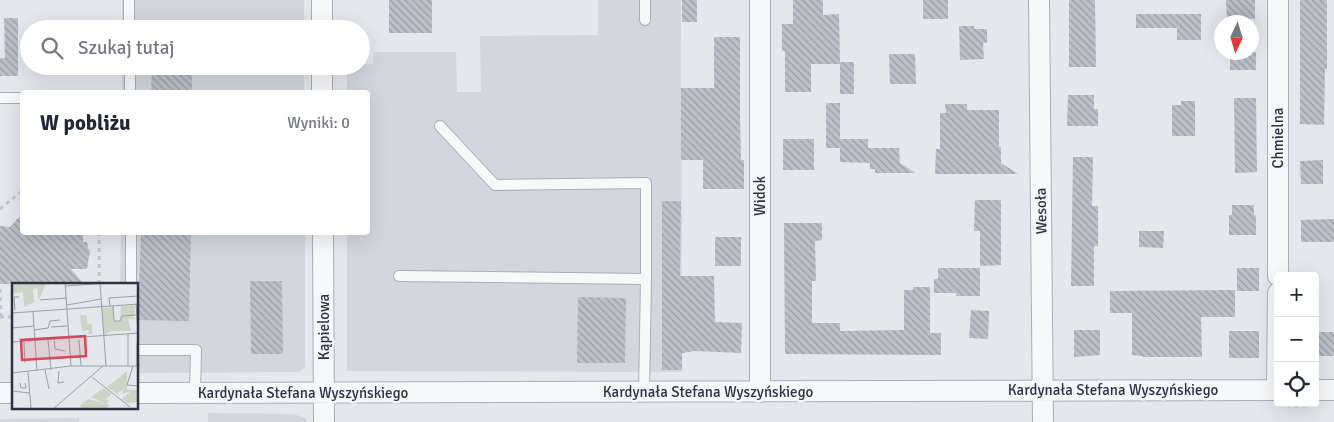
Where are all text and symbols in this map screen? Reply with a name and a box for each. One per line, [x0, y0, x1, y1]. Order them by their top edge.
north arrow [1214, 15, 1259, 60]
search box [20, 20, 370, 75]
icon: search [38, 34, 66, 62]
text: Szukaj tutaj [78, 36, 175, 60]
street label: Chmielna [1269, 108, 1287, 168]
text: W pobliżu [40, 110, 131, 136]
text: Wyniki: 0 [287, 113, 350, 133]
street label: Widok [751, 175, 769, 216]
street label: Wesoła [1032, 188, 1050, 234]
map controls [1274, 272, 1319, 407]
button: + [1274, 272, 1319, 317]
inset map [12, 283, 139, 410]
street label: Kąpielowa [315, 294, 333, 360]
button: − [1274, 317, 1319, 362]
button: locate [1274, 362, 1319, 407]
street label: Kardynała Stefana Wyszyńskiego [1008, 381, 1219, 399]
street label: Kardynała Stefana Wyszyńskiego [603, 383, 814, 401]
street label: Kardynała Stefana Wyszyńskiego [198, 384, 409, 402]

